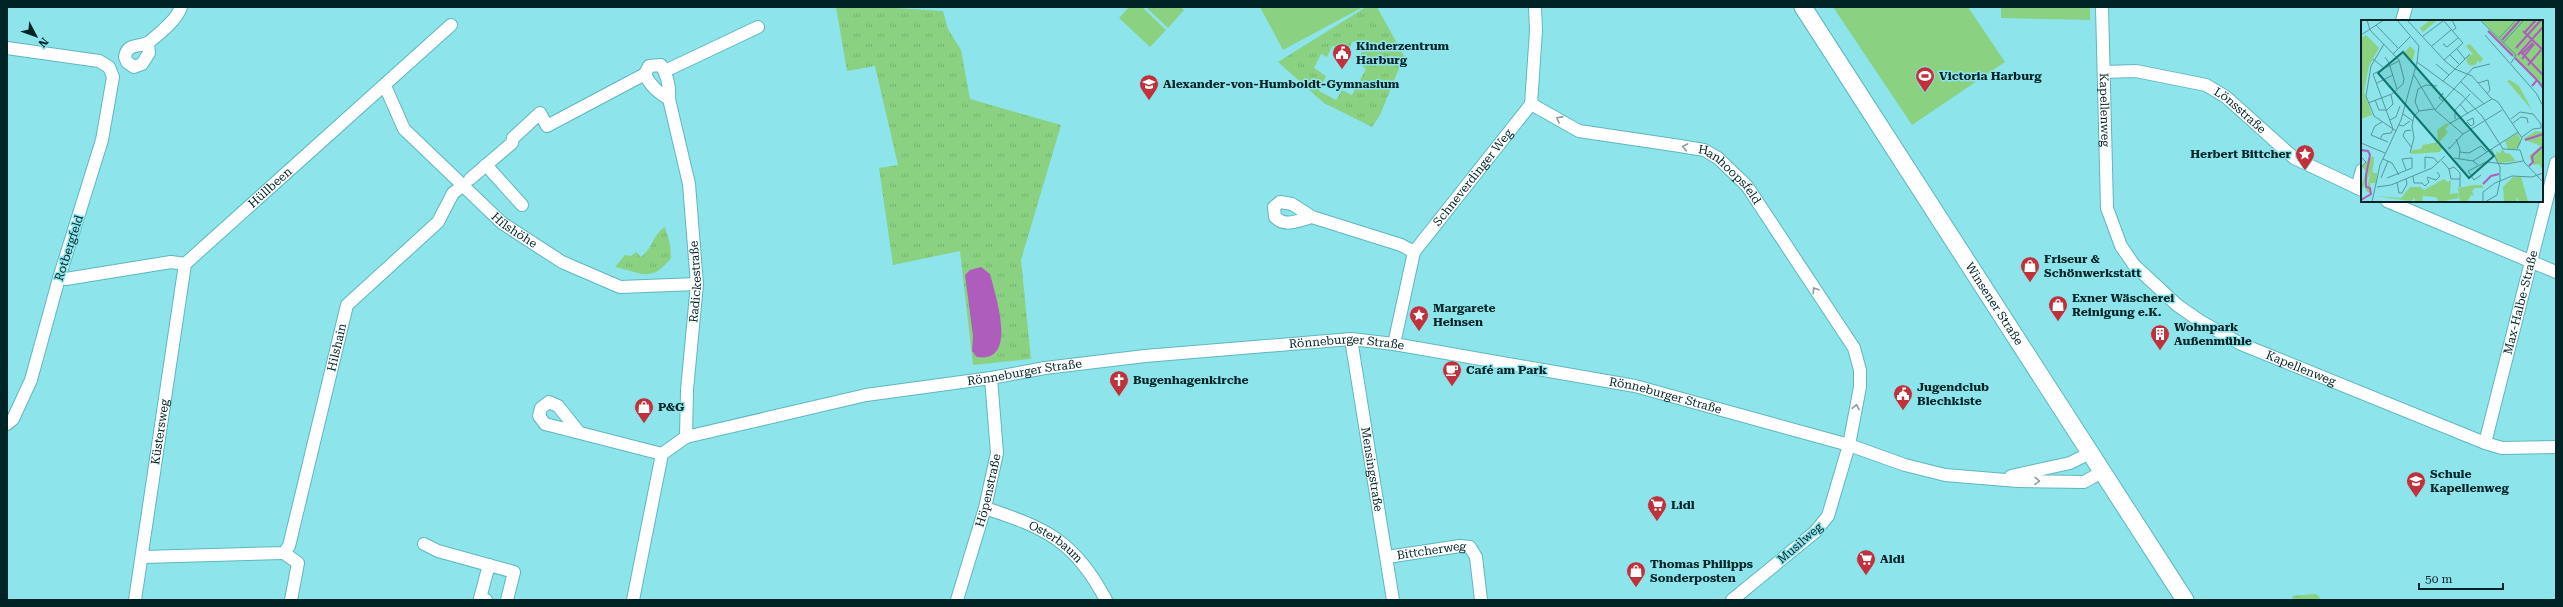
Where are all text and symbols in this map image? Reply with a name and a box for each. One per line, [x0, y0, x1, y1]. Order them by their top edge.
north arrow [16, 16, 56, 56]
inset map [2361, 20, 2543, 202]
text: N [35, 35, 51, 50]
place label: Kinderzentrum Harburg [1356, 39, 1450, 67]
public building icon: Kinderzentrum Harburg [1331, 42, 1353, 70]
sports icon: Victoria Harburg [1914, 65, 1936, 93]
place label: Victoria Harburg [1939, 69, 2042, 83]
school or university icon: Alexander-von-Humboldt-Gymnasium [1138, 73, 1160, 101]
street label: Kapellenweg [2097, 73, 2112, 147]
place label: Alexander-von-Humboldt-Gymnasium [1163, 77, 1400, 91]
street label: Lönsstraße [2212, 84, 2269, 137]
one-way arrow [1556, 117, 1564, 124]
street label: Schneverdinger Weg [1430, 126, 1516, 229]
street label: Hanhoopsfeld [1697, 142, 1764, 207]
one-way arrow [1682, 143, 1688, 152]
place icon: Herbert Bittcher [2294, 143, 2316, 171]
place label: Herbert Bittcher [2190, 147, 2292, 161]
street label: Hüllbeen [245, 164, 295, 211]
street label: Hilshöhe [488, 210, 540, 251]
street label: Rotbergfeld [52, 213, 86, 283]
street label: Radickestraße [686, 240, 704, 323]
street label: Max-Halbe-Straße [2501, 248, 2541, 356]
place label: Friseur & Schönwerkstatt [2044, 252, 2141, 280]
shop icon: Friseur & Schönwerkstatt [2019, 255, 2041, 283]
street label: Winsener Straße [1962, 260, 2026, 348]
one-way arrow [1812, 287, 1820, 294]
place label: Exner Wäscherei Reinigung e.K. [2072, 291, 2174, 319]
shop icon: Exner Wäscherei Reinigung e.K. [2047, 294, 2069, 322]
place label: Margarete Heinsen [1433, 301, 1495, 329]
place icon: Margarete Heinsen [1408, 304, 1430, 332]
place label: Wohnpark Außenmühle [2174, 320, 2252, 348]
street label: Hilshain [324, 322, 349, 373]
building icon: Wohnpark Außenmühle [2149, 323, 2171, 351]
street label: Rönneburger Straße [1288, 332, 1406, 353]
street label: Kapellenweg [2264, 348, 2338, 389]
street label: Rönneburger Straße [966, 357, 1083, 388]
cafe icon: Café am Park [1441, 359, 1463, 387]
place label: Café am Park [1466, 363, 1548, 377]
church icon: Bugenhagenkirche [1108, 369, 1130, 397]
place label: Bugenhagenkirche [1133, 373, 1249, 387]
street label: Rönneburger Straße [1608, 375, 1724, 417]
place label: Jugendclub Blechkiste [1917, 380, 1989, 408]
public building icon: Jugendclub Blechkiste [1892, 383, 1914, 411]
shop icon: P&G [633, 396, 655, 424]
street label: Küstersweg [148, 398, 172, 466]
place label: P&G [658, 400, 685, 414]
one-way arrow [1851, 404, 1860, 410]
street label: Mensingstraße [1358, 426, 1386, 513]
street label: Höpenstraße [973, 452, 1004, 529]
place label: Schule Kapellenweg [2430, 467, 2509, 495]
school or university icon: Schule Kapellenweg [2405, 470, 2427, 498]
one-way arrow [2034, 477, 2040, 485]
supermarket icon: Lidl [1646, 494, 1668, 522]
place label: Lidl [1671, 498, 1695, 512]
street label: Osterbaum [1026, 518, 1086, 566]
street label: Musilweg [1775, 520, 1826, 566]
street label: Bittcherweg [1396, 539, 1467, 562]
supermarket icon: Aldi [1855, 548, 1877, 576]
place label: Aldi [1880, 552, 1905, 566]
place label: Thomas Philipps Sonderposten [1650, 557, 1753, 585]
shop icon: Thomas Philipps Sonderposten [1625, 560, 1647, 588]
scale bar [2419, 565, 2503, 591]
text: 50 m [2425, 572, 2452, 586]

